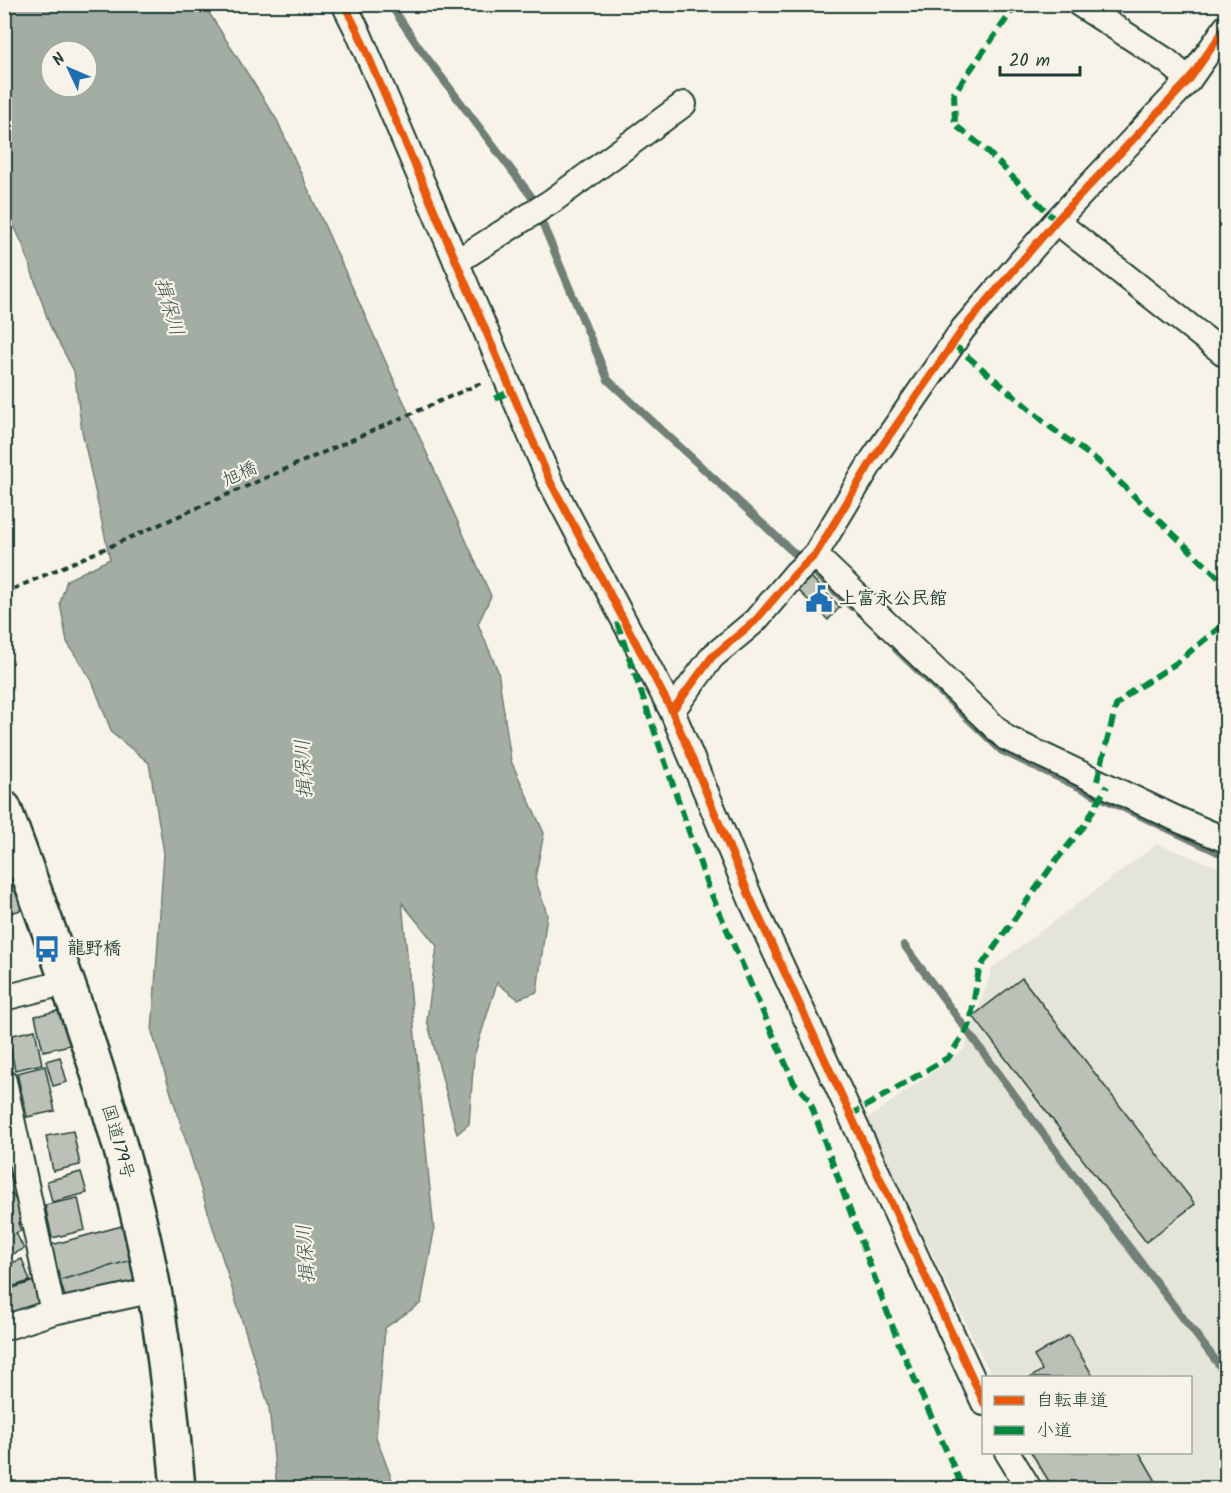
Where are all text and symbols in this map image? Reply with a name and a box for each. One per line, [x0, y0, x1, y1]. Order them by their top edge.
north arrow [39, 39, 99, 99]
scale bar [1000, 39, 1080, 77]
text: N [47, 47, 72, 72]
text: 20 m [1009, 47, 1050, 76]
water label: 揖保川 [144, 274, 192, 340]
street label: 旭橋 [218, 454, 262, 496]
public building icon: 上富永公民館 [804, 584, 834, 614]
place label: 上富永公民館 [839, 585, 947, 614]
water label: 揖保川 [287, 738, 323, 800]
bus stop icon: 龍野橋 [32, 934, 62, 964]
place label: 龍野橋 [67, 935, 121, 964]
street label: 国道179号 [92, 1101, 142, 1183]
water label: 揖保川 [289, 1223, 325, 1285]
legend [982, 1376, 1192, 1454]
text: 自転車道 [1036, 1387, 1108, 1416]
text: 小道 [1036, 1417, 1072, 1446]

